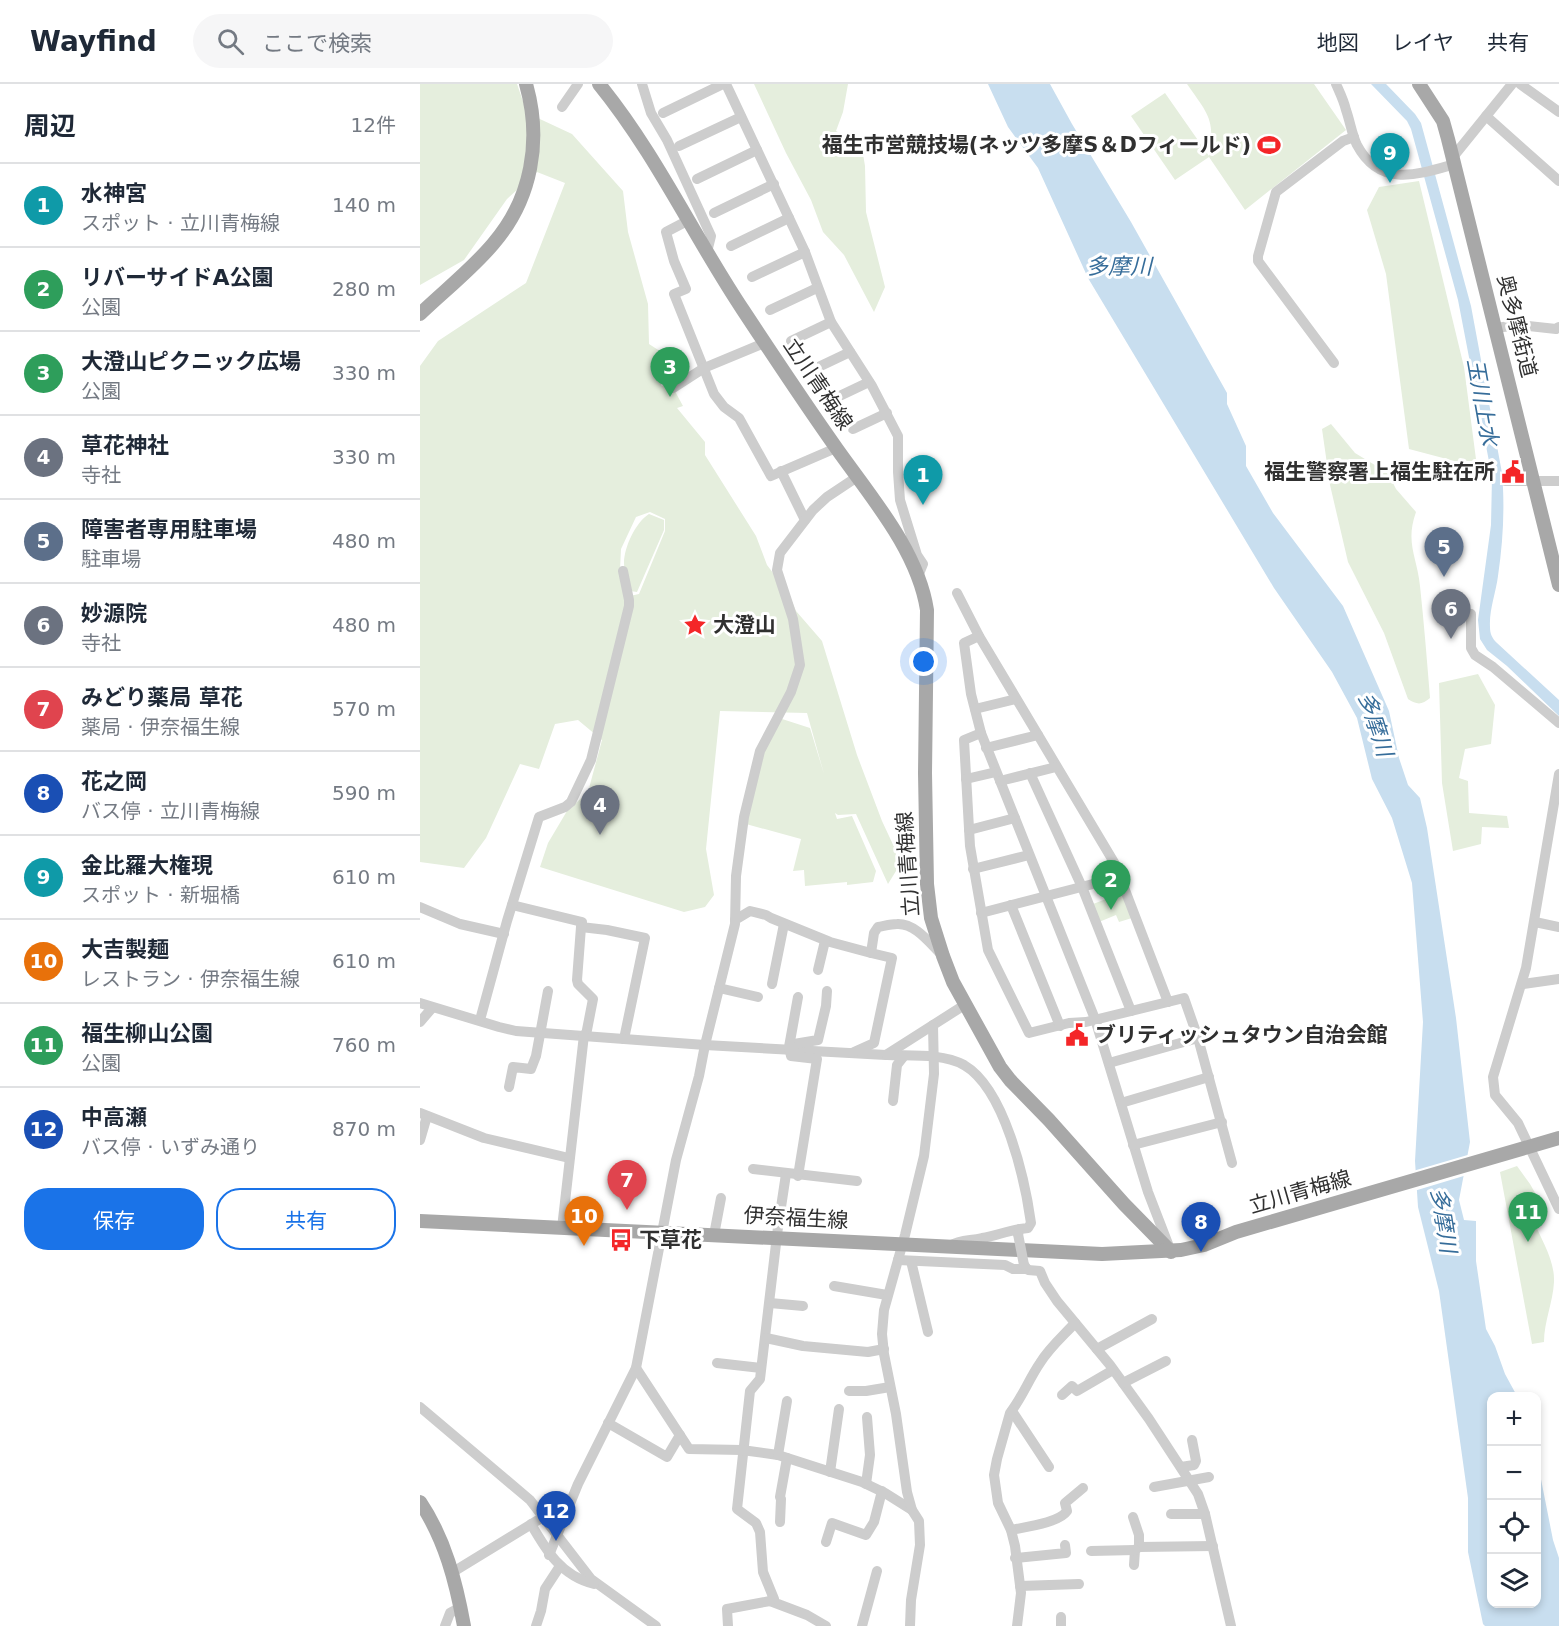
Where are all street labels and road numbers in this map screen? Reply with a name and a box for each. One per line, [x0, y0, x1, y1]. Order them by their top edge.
street label: 奥多摩街道 [1493, 272, 1541, 380]
street label: 立川青梅線 [779, 334, 857, 434]
street label: 立川青梅線 [892, 811, 924, 917]
street label: 立川青梅線 [1246, 1166, 1354, 1218]
street label: 伊奈福生線 [743, 1203, 849, 1233]

